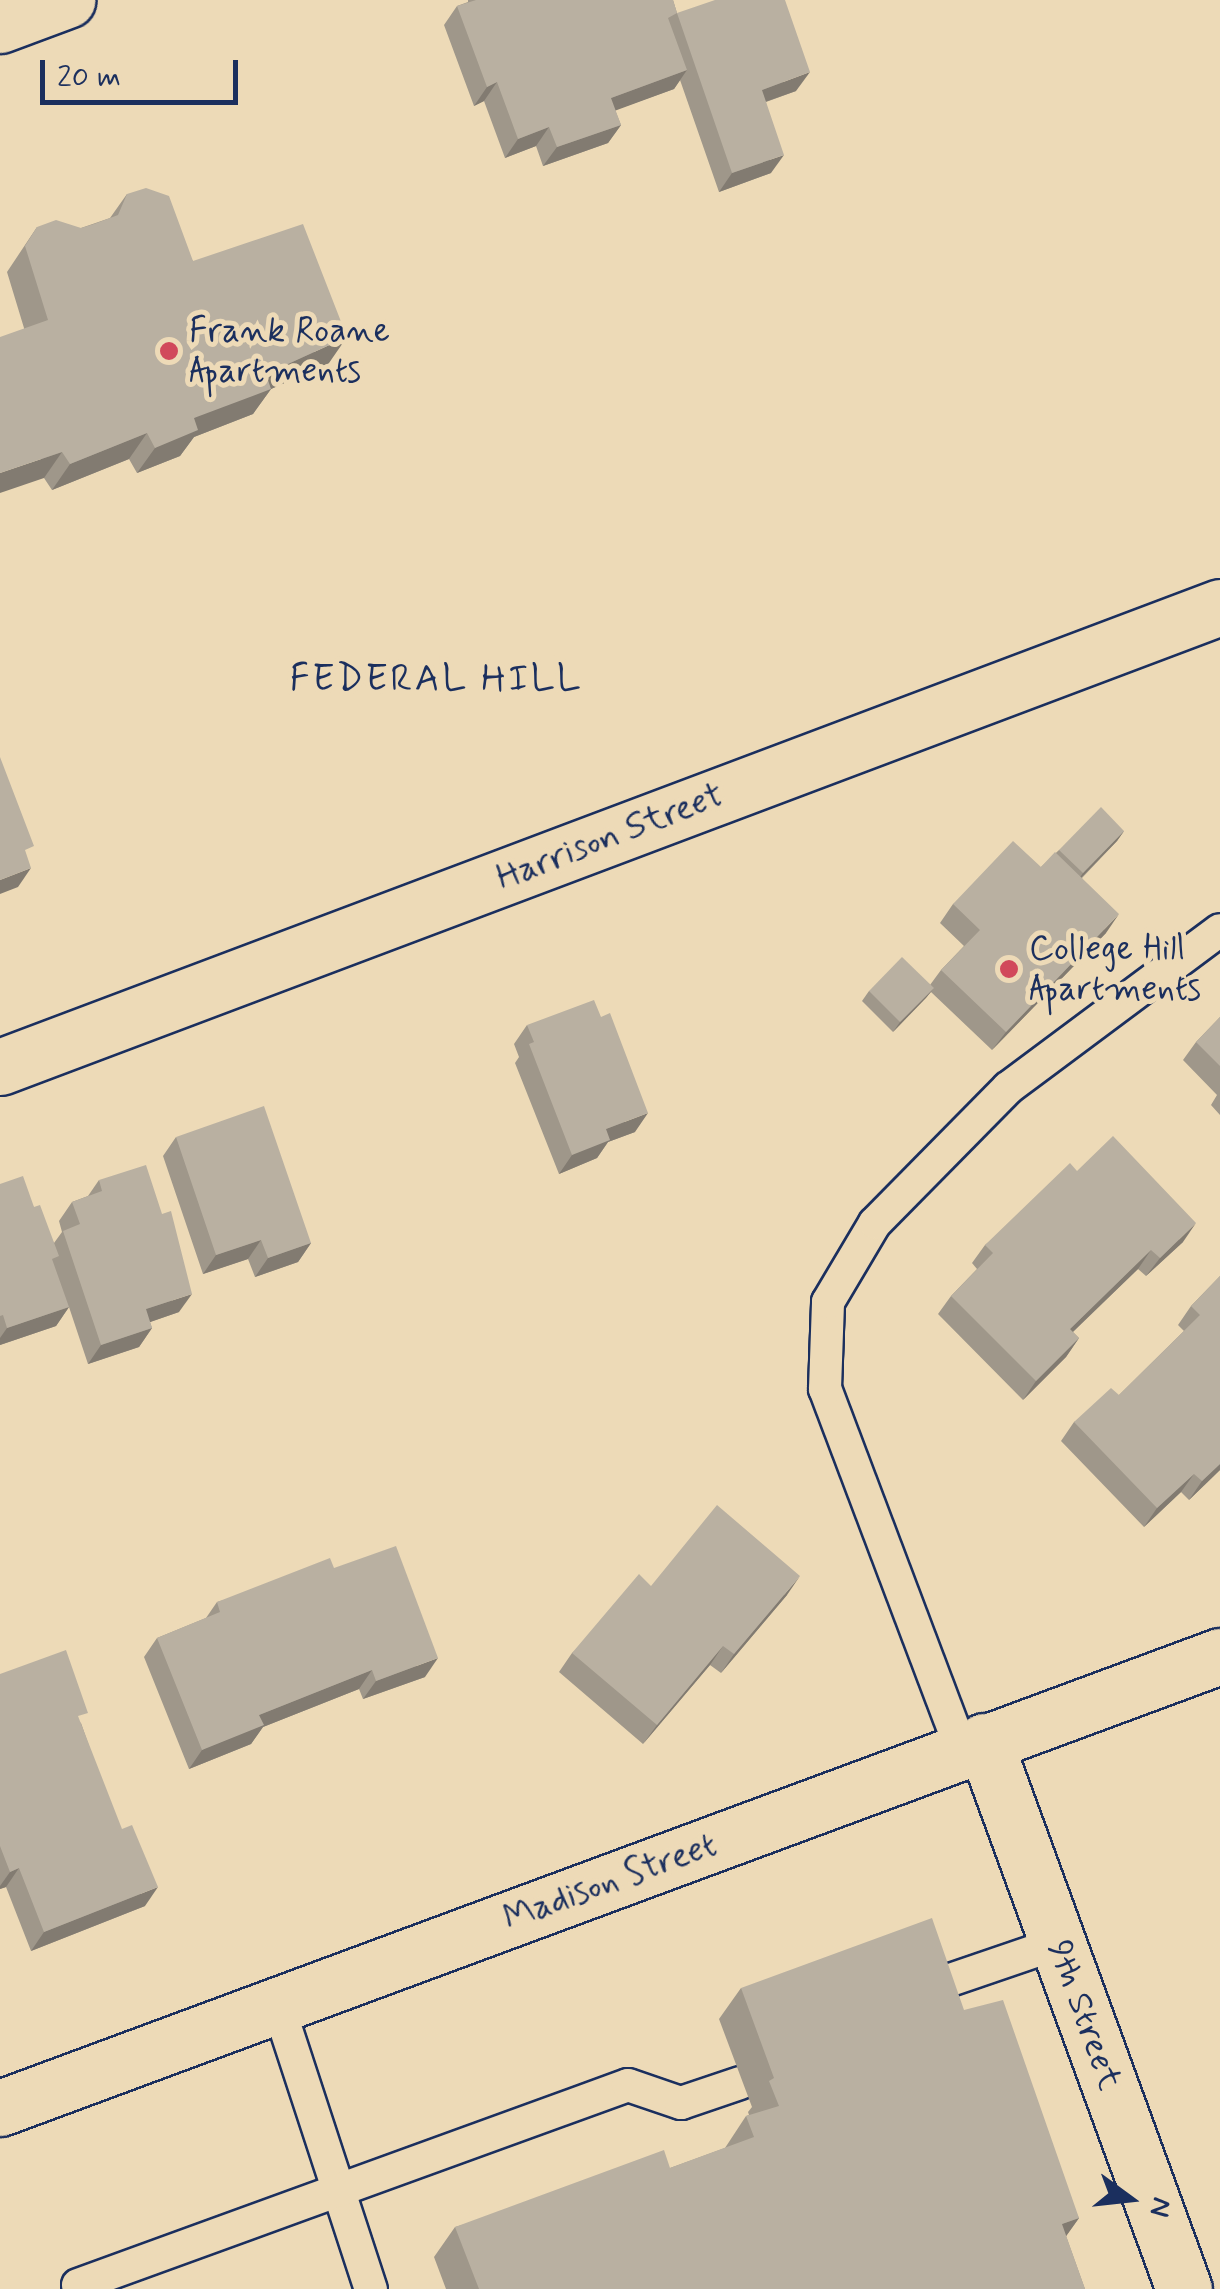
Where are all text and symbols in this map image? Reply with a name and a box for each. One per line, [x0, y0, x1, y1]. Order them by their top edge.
scale bar [45, 40, 242, 102]
text: 20 m [57, 58, 121, 97]
place label: Frank Roane Apartments [189, 310, 383, 392]
marker: Frank Roane Apartments [158, 340, 180, 362]
district label: FEDERAL HILL [288, 657, 584, 703]
street label: Harrison Street [491, 775, 729, 899]
place label: College Hill Apartments [1029, 928, 1201, 1010]
marker: College Hill Apartments [998, 958, 1020, 980]
street label: Madison Street [495, 1823, 725, 1941]
street label: 9th Street [1038, 1934, 1130, 2096]
north arrow [1080, 2149, 1180, 2249]
text: N [1139, 2193, 1180, 2221]

